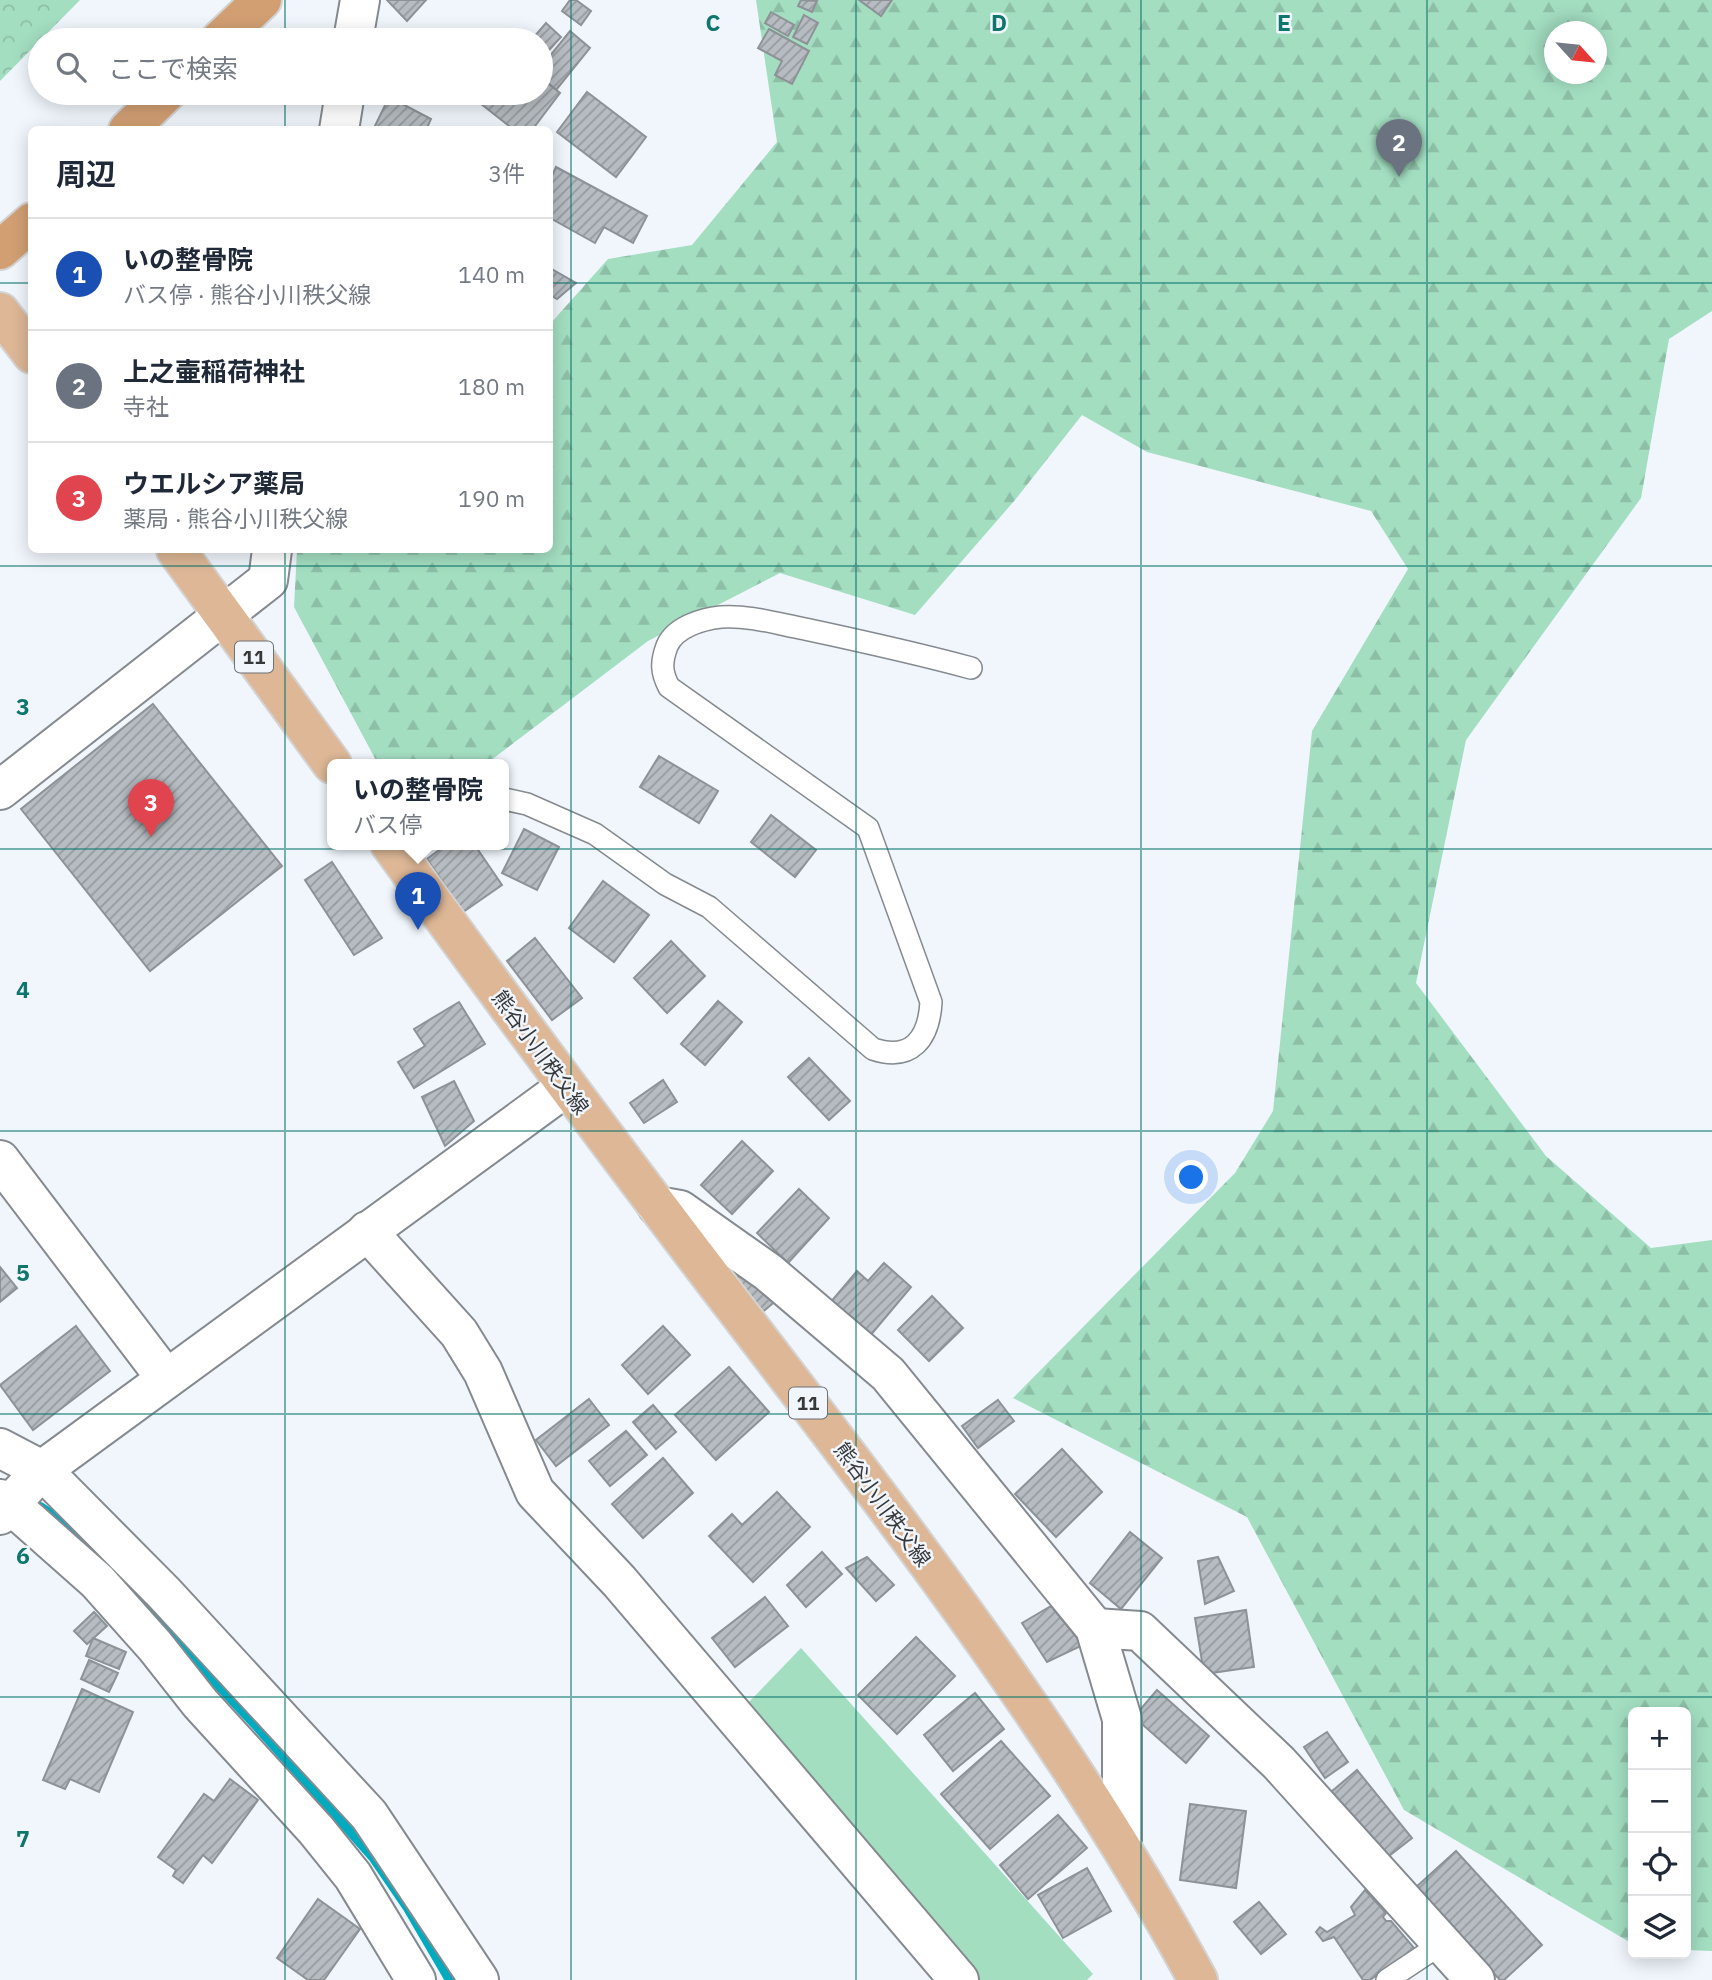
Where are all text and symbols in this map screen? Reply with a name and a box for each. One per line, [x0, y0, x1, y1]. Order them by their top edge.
text: C [706, 7, 721, 37]
text: D [991, 7, 1007, 37]
text: E [1277, 7, 1291, 37]
north arrow [1544, 21, 1607, 84]
search box [28, 28, 553, 105]
icon: search [52, 48, 90, 86]
text: ここで検索 [108, 51, 238, 85]
pin: 2 [1376, 119, 1422, 177]
text: 周辺 [56, 154, 116, 193]
text: 3件 [488, 158, 525, 188]
text: いの整骨院 [123, 242, 253, 276]
text: 1 [72, 259, 86, 289]
text: 140 m [458, 259, 525, 289]
text: バス停 · 熊谷小川秩父線 [123, 279, 371, 309]
text: 上之壷稲荷神社 [123, 354, 305, 388]
text: 2 [72, 371, 86, 401]
text: 180 m [458, 371, 525, 401]
text: 寺社 [123, 391, 169, 421]
text: ウエルシア薬局 [123, 466, 305, 500]
text: 3 [72, 483, 86, 513]
text: 190 m [458, 483, 525, 513]
text: 薬局 · 熊谷小川秩父線 [123, 503, 348, 533]
road number: 11 [235, 642, 273, 672]
text: 3 [16, 691, 30, 721]
popup [327, 759, 509, 850]
text: いの整骨院 [353, 772, 483, 806]
pin: 3 [128, 779, 174, 837]
text: バス停 [353, 809, 422, 839]
pin: 1 [395, 872, 441, 930]
text: 4 [16, 974, 30, 1004]
street label: 熊谷小川秩父線 [486, 984, 596, 1120]
your location [1174, 1160, 1208, 1194]
text: 5 [16, 1257, 30, 1287]
road number: 11 [789, 1387, 827, 1418]
street label: 熊谷小川秩父線 [828, 1436, 938, 1572]
text: 6 [16, 1540, 30, 1570]
map controls [1628, 1707, 1691, 1959]
button: + [1628, 1707, 1691, 1770]
button: − [1628, 1770, 1691, 1833]
text: 7 [16, 1823, 30, 1853]
button: locate [1628, 1833, 1691, 1896]
button: layers [1628, 1896, 1691, 1959]

